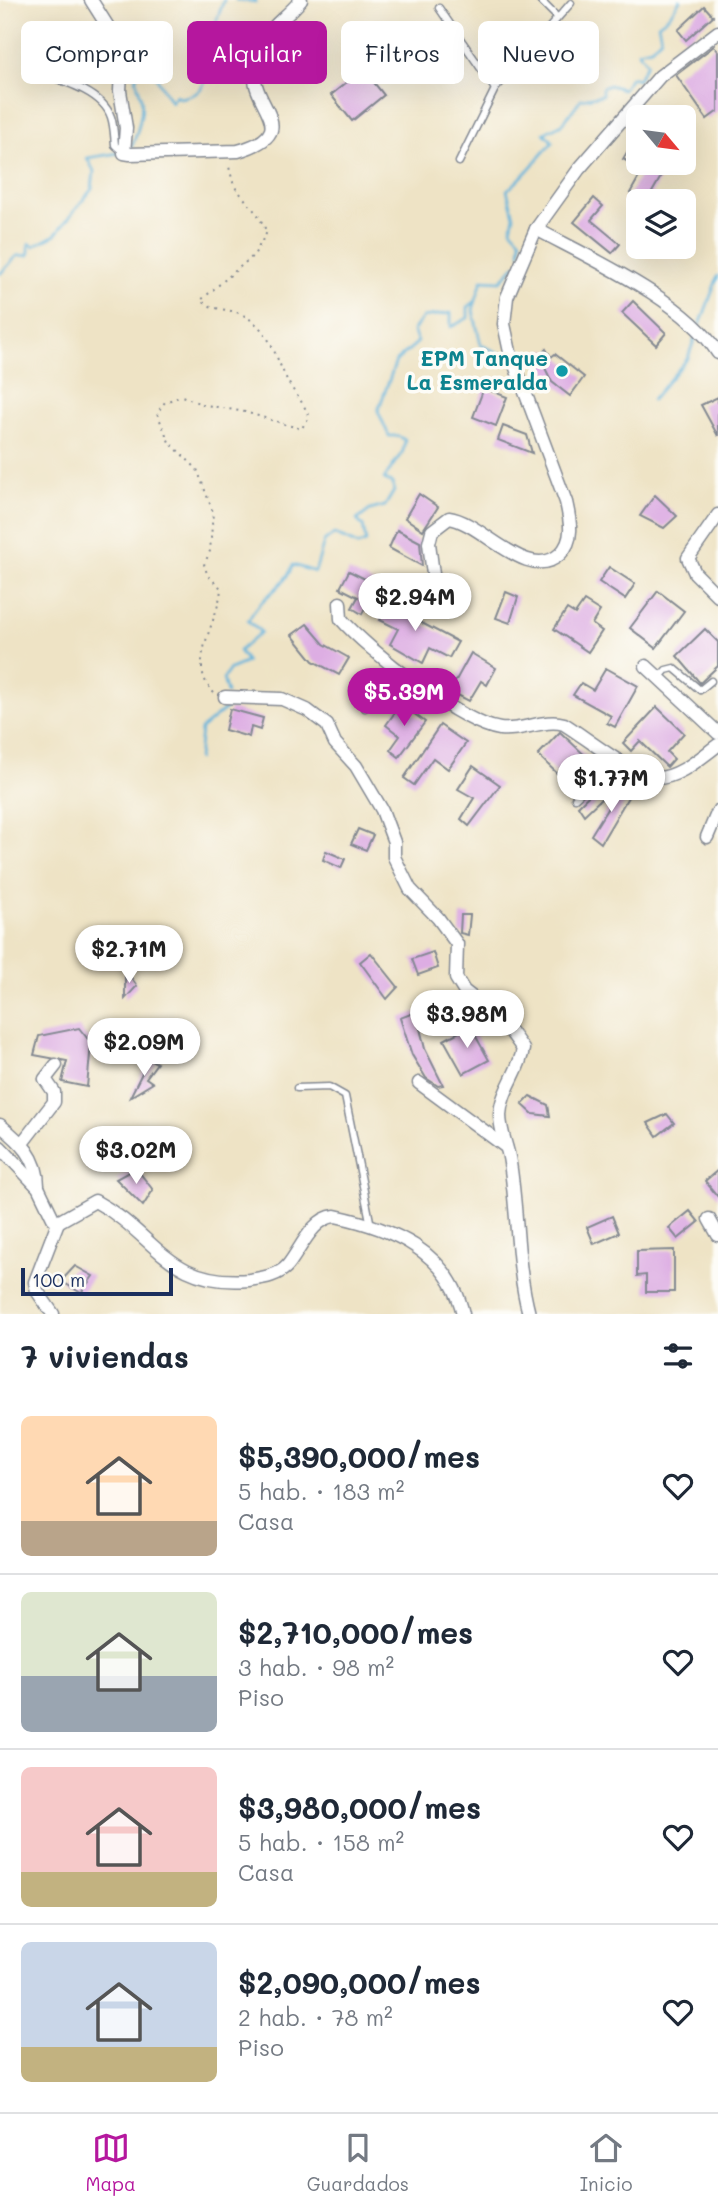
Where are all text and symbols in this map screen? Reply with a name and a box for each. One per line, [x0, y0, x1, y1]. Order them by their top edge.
chip: Comprar [21, 21, 173, 84]
chip: Alquilar [187, 21, 327, 84]
chip: Filtros [341, 21, 464, 84]
chip: Nuevo [478, 21, 599, 84]
north arrow [626, 105, 696, 175]
map controls [626, 105, 696, 259]
button: layers [626, 189, 696, 259]
place label: EPM Tanque La Esmeralda [406, 344, 548, 395]
marker: EPM Tanque La Esmeralda [554, 363, 570, 379]
pin: $2.94M [358, 574, 472, 633]
text: $2.94M [374, 581, 456, 611]
pin: $5.39M [347, 668, 461, 728]
text: $5.39M [364, 676, 444, 706]
pin: $1.77M [554, 754, 668, 814]
text: $1.77M [573, 762, 649, 792]
pin: $2.71M [72, 926, 186, 985]
text: $2.71M [91, 933, 167, 963]
pin: $3.98M [410, 990, 524, 1050]
text: $3.98M [426, 998, 508, 1028]
pin: $2.09M [87, 1018, 201, 1078]
text: $2.09M [103, 1026, 185, 1056]
pin: $3.02M [79, 1126, 193, 1186]
text: $3.02M [95, 1134, 177, 1164]
scale bar [21, 1265, 173, 1297]
text: 100 m [32, 1267, 85, 1292]
text: 7 viviendas [21, 1336, 189, 1376]
icon: filters [659, 1337, 697, 1375]
text: $5,390,000/mes [238, 1436, 480, 1476]
icon: home [77, 1444, 161, 1528]
icon: heart [659, 1467, 697, 1505]
text: 5 hab. · 183 m² [238, 1476, 404, 1506]
text: Casa [238, 1506, 294, 1536]
text: $2,710,000/mes [238, 1612, 473, 1652]
icon: home [77, 1620, 161, 1704]
icon: heart [659, 1643, 697, 1681]
text: 3 hab. · 98 m² [238, 1652, 394, 1682]
text: Piso [238, 1682, 284, 1712]
text: $3,980,000/mes [238, 1787, 481, 1827]
icon: home [77, 1795, 161, 1879]
icon: heart [659, 1818, 697, 1856]
text: 5 hab. · 158 m² [238, 1827, 404, 1857]
text: Casa [238, 1857, 294, 1887]
text: $2,090,000/mes [238, 1962, 481, 2002]
icon: home [77, 1970, 161, 2054]
icon: heart [659, 1993, 697, 2031]
text: 2 hab. · 78 m² [238, 2002, 393, 2032]
text: Piso [238, 2032, 284, 2062]
tab: Mapa [85, 2129, 136, 2196]
tab: Guardados [307, 2129, 409, 2196]
tab: Inicio [580, 2129, 633, 2196]

